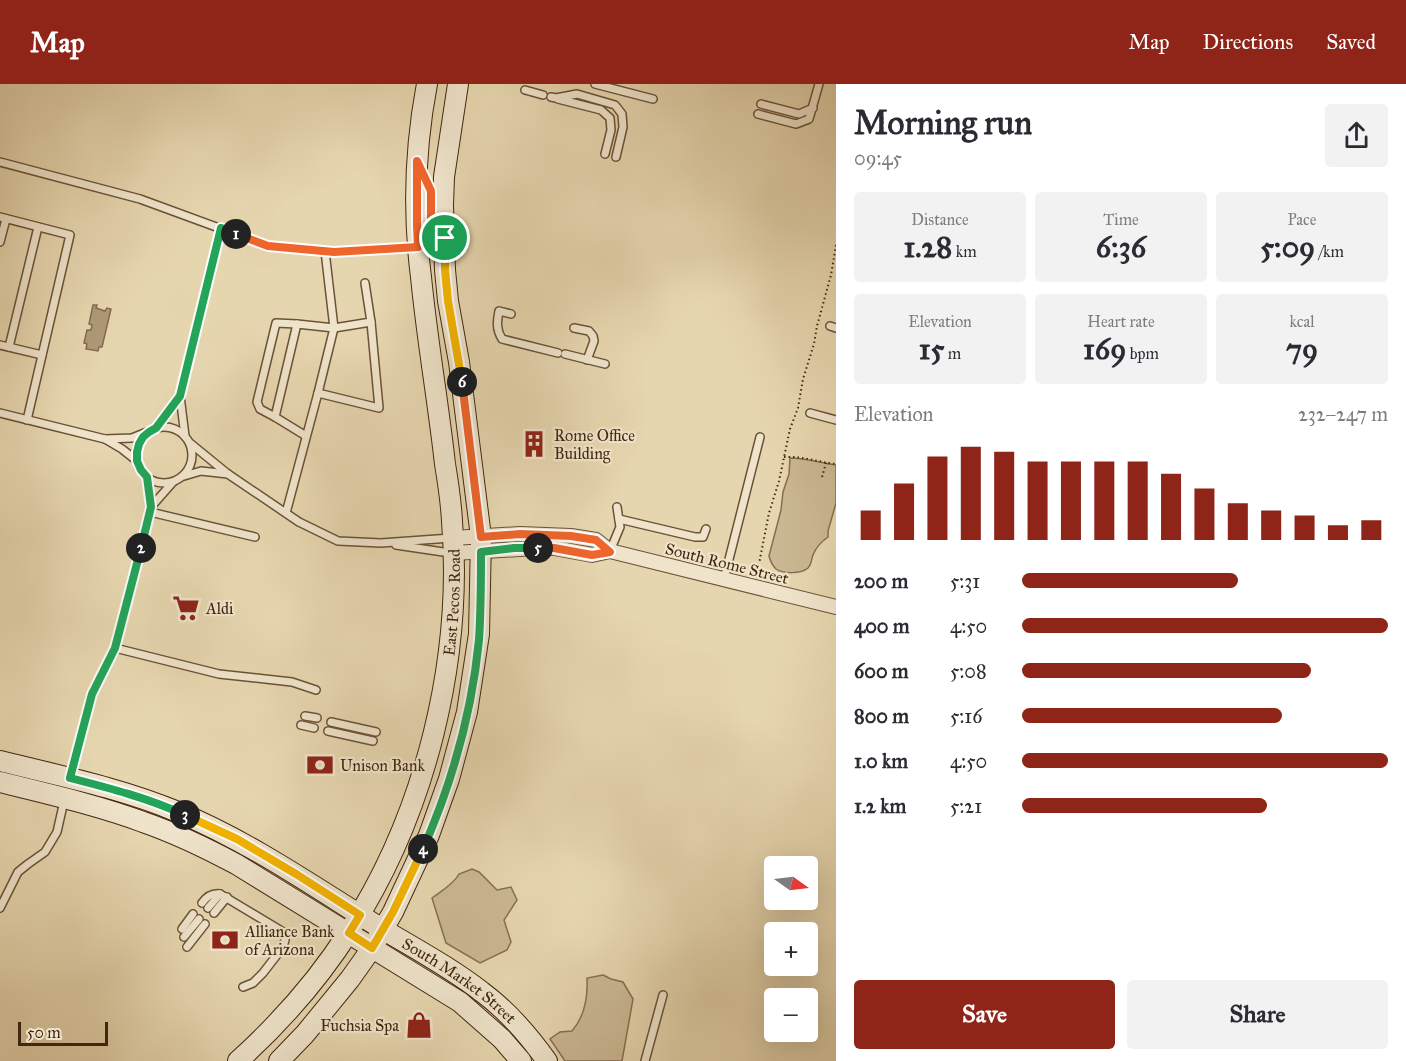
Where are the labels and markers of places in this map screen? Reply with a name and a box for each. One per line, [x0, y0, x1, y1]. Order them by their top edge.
pin [419, 212, 470, 263]
pin: 1 [221, 219, 251, 249]
pin: 6 [447, 367, 477, 397]
place label: Rome Office Building [554, 426, 635, 464]
building icon: Rome Office Building [519, 429, 549, 459]
pin: 2 [126, 533, 156, 563]
pin: 5 [523, 533, 553, 563]
supermarket icon: Aldi [171, 593, 201, 623]
place label: Aldi [205, 599, 234, 618]
bank icon: Unison Bank [305, 750, 335, 780]
place label: Unison Bank [340, 756, 425, 775]
pin: 3 [170, 800, 200, 830]
pin: 4 [408, 834, 438, 864]
place label: Alliance Bank of Arizona [244, 922, 335, 959]
bank icon: Alliance Bank of Arizona [210, 925, 240, 955]
shop icon: Fuchsia Spa [404, 1010, 434, 1040]
place label: Fuchsia Spa [320, 1016, 399, 1035]

